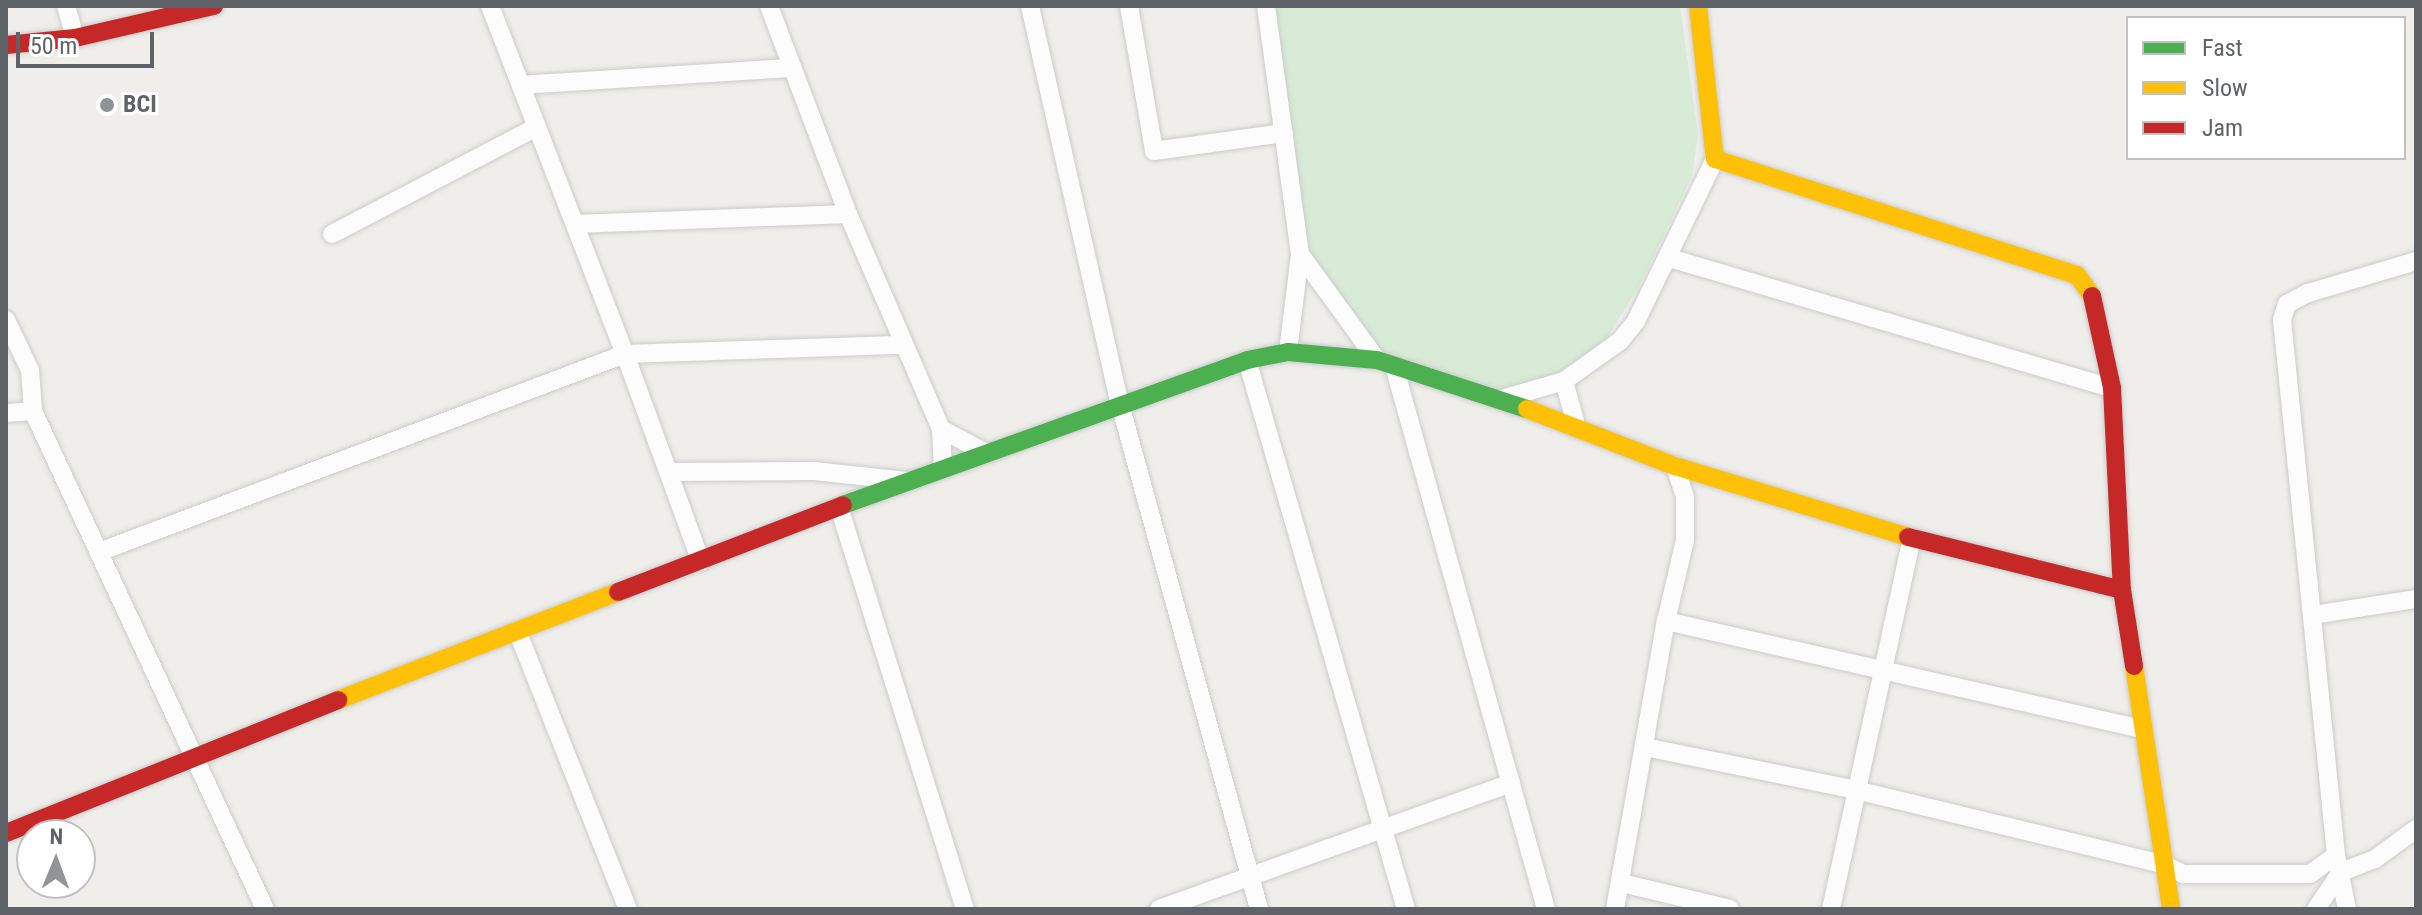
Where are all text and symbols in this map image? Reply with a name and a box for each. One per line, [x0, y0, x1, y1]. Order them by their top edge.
scale bar [20, 16, 158, 66]
legend [2126, 16, 2406, 160]
text: 50 m [30, 32, 77, 60]
text: Fast [2202, 34, 2243, 62]
text: Slow [2202, 74, 2248, 102]
place label: BCI [123, 91, 157, 119]
marker: BCI [98, 96, 116, 114]
text: Jam [2202, 114, 2243, 142]
north arrow [16, 819, 96, 899]
text: N [49, 824, 63, 849]

